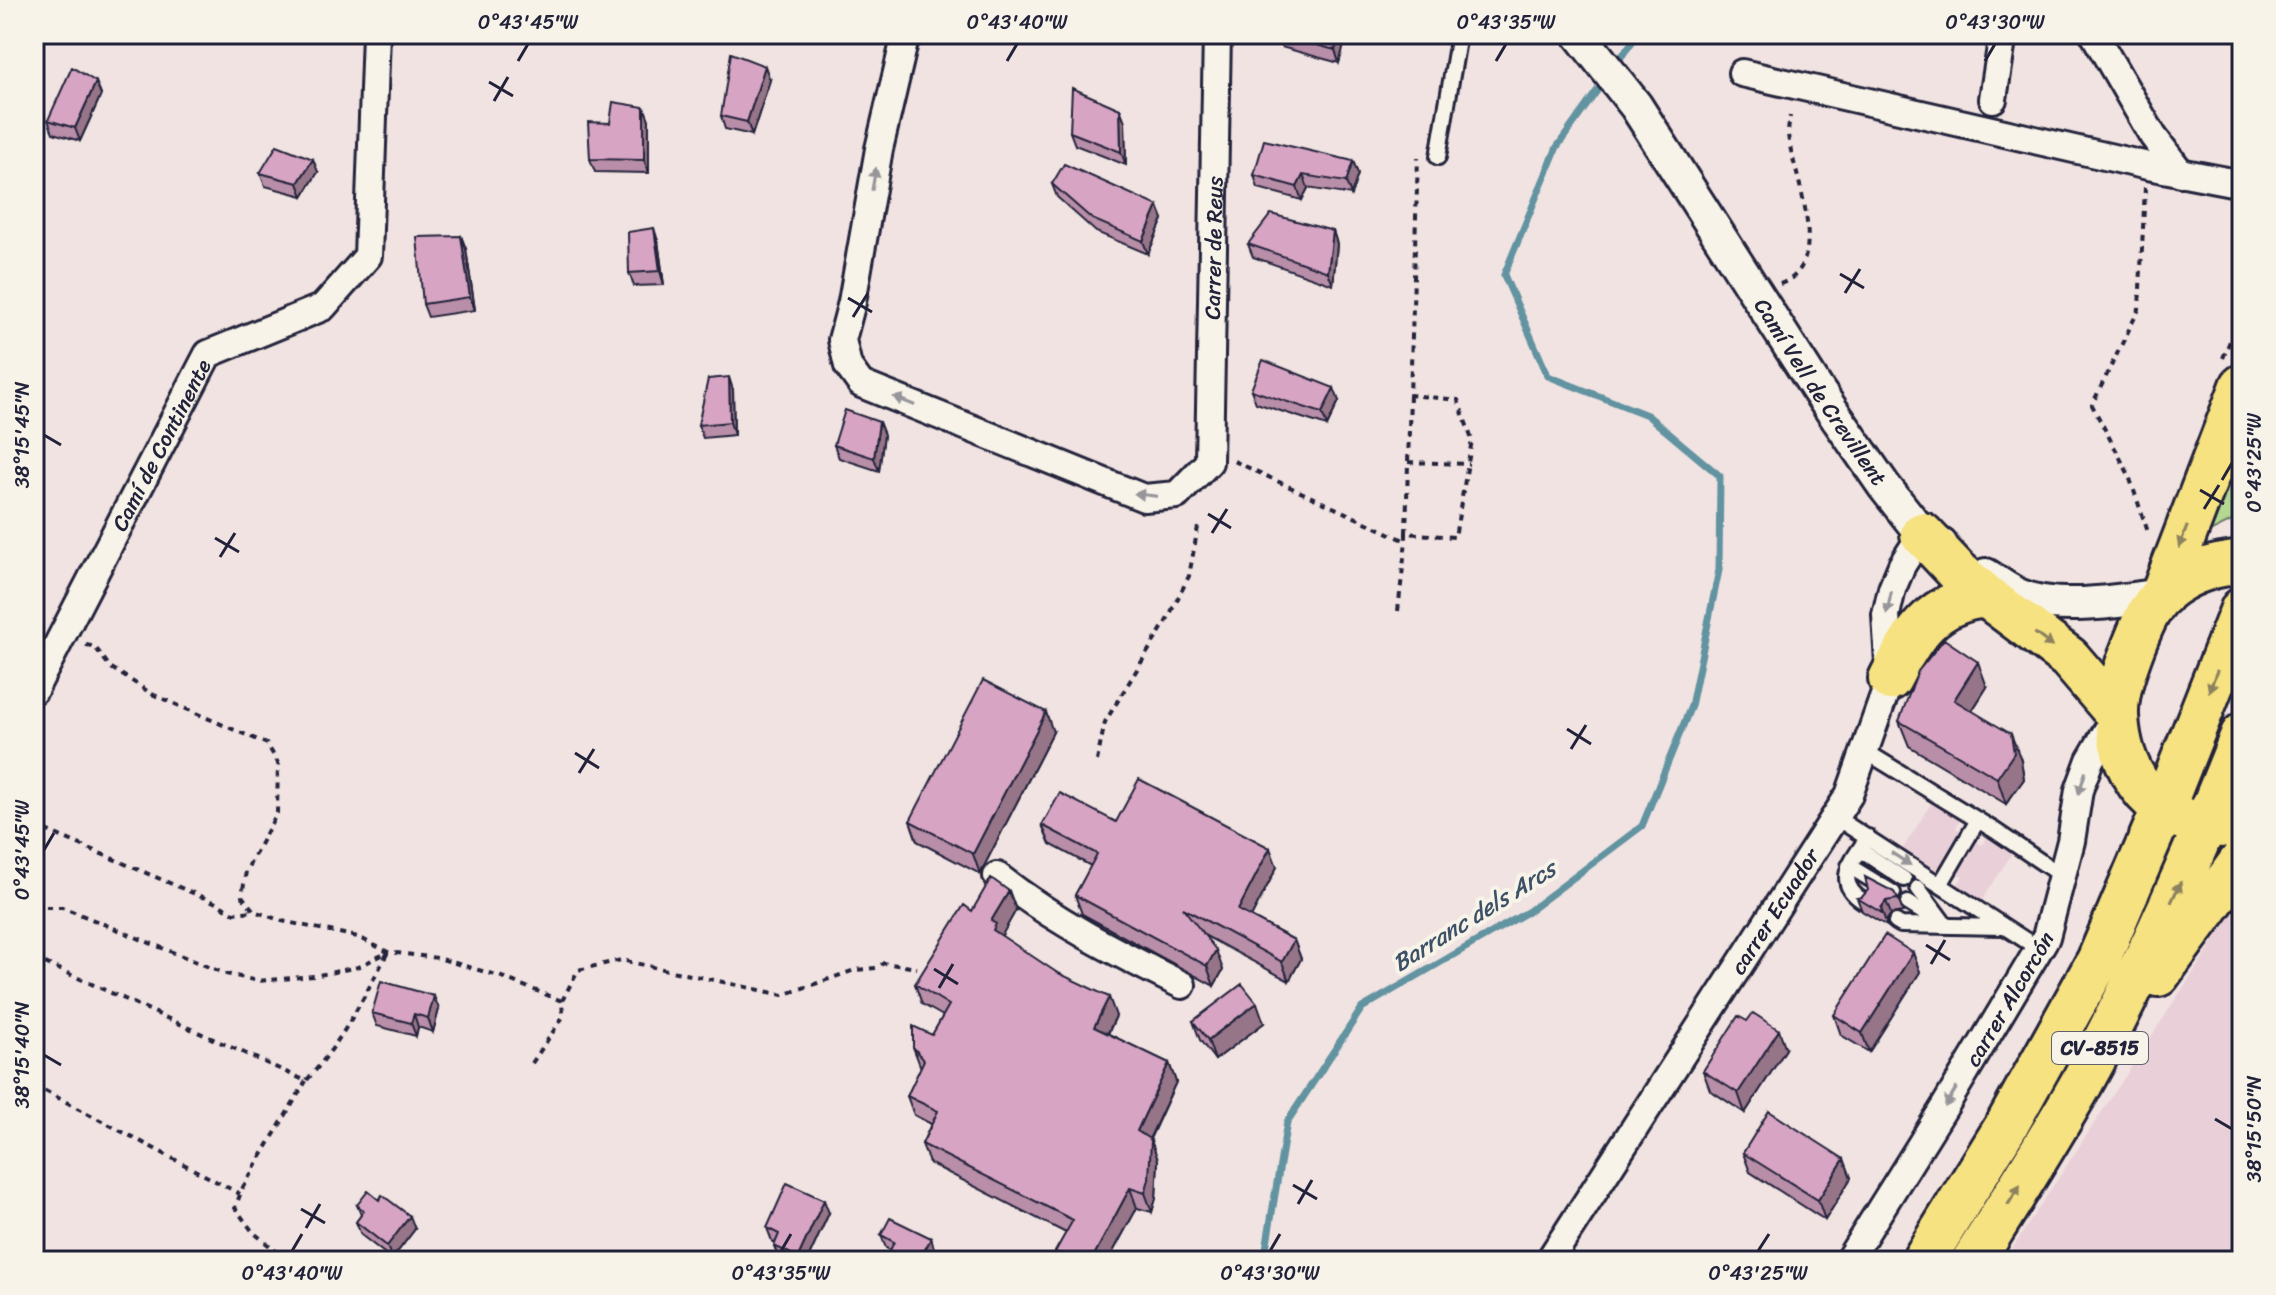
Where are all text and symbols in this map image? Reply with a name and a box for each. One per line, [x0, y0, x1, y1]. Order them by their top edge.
text: 0°43'45"W [478, 5, 579, 40]
text: 0°43'40"W [967, 5, 1068, 40]
text: 0°43'35"W [1456, 5, 1556, 40]
text: 0°43'30"W [1945, 5, 2045, 40]
one-way arrow [868, 166, 880, 191]
street label: Carrer de Reus [1192, 175, 1234, 320]
street label: Camí Vell de Crevillent [1744, 290, 1898, 494]
street label: Camí de Continente [100, 351, 222, 538]
text: 38°15'45"N [5, 382, 40, 488]
one-way arrow [892, 395, 916, 408]
text: 0°43'25"W [2237, 413, 2272, 513]
one-way arrow [1134, 488, 1159, 501]
one-way arrow [2176, 525, 2189, 549]
one-way arrow [1882, 591, 1895, 616]
one-way arrow [2034, 631, 2054, 647]
one-way arrow [2207, 669, 2220, 693]
one-way arrow [2075, 772, 2088, 796]
text: 0°43'45"W [5, 799, 40, 900]
street label: carrer Ecuador [1719, 838, 1831, 982]
water label: Barranc dels Arcs [1384, 847, 1567, 983]
one-way arrow [1890, 851, 1911, 866]
one-way arrow [2169, 880, 2183, 903]
street label: carrer Alcorcón [1953, 923, 2065, 1074]
text: 38°15'40"N [5, 1001, 40, 1109]
road number: CV-8515 [2052, 1032, 2148, 1064]
text: 38°15'50"N [2237, 1075, 2272, 1182]
one-way arrow [1944, 1086, 1958, 1108]
one-way arrow [2007, 1184, 2021, 1206]
text: 0°43'40"W [242, 1256, 343, 1291]
text: 0°43'35"W [731, 1256, 831, 1291]
text: 0°43'30"W [1220, 1256, 1320, 1291]
text: 0°43'25"W [1708, 1256, 1808, 1291]

